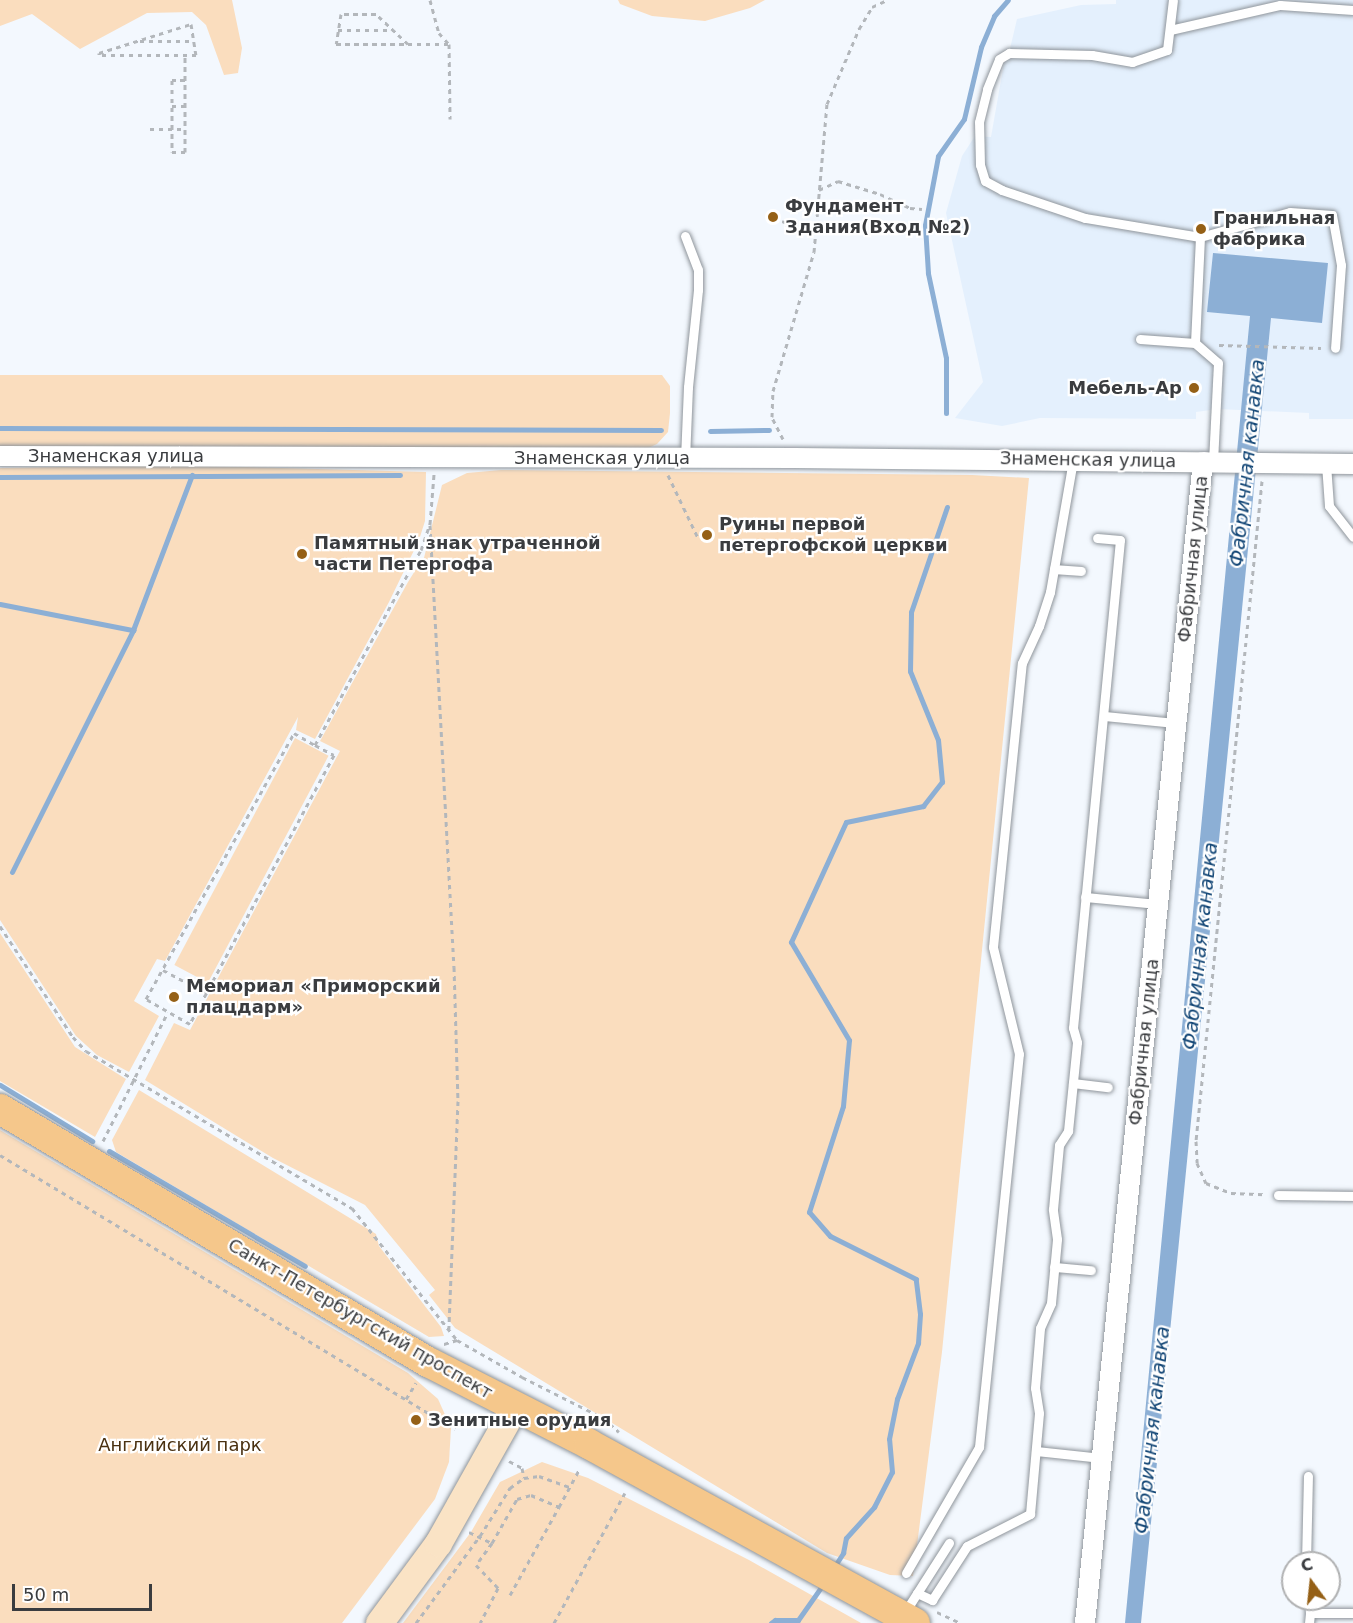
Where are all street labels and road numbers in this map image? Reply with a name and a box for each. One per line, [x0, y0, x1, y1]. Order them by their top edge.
street label: Знаменская улица [28, 445, 204, 467]
street label: Знаменская улица [514, 447, 690, 469]
street label: Знаменская улица [1000, 448, 1176, 472]
street label: Фабричная улица [1173, 474, 1213, 644]
street label: Фабричная улица [1124, 957, 1164, 1127]
street label: Санкт-Петербургский проспект [224, 1234, 496, 1404]

